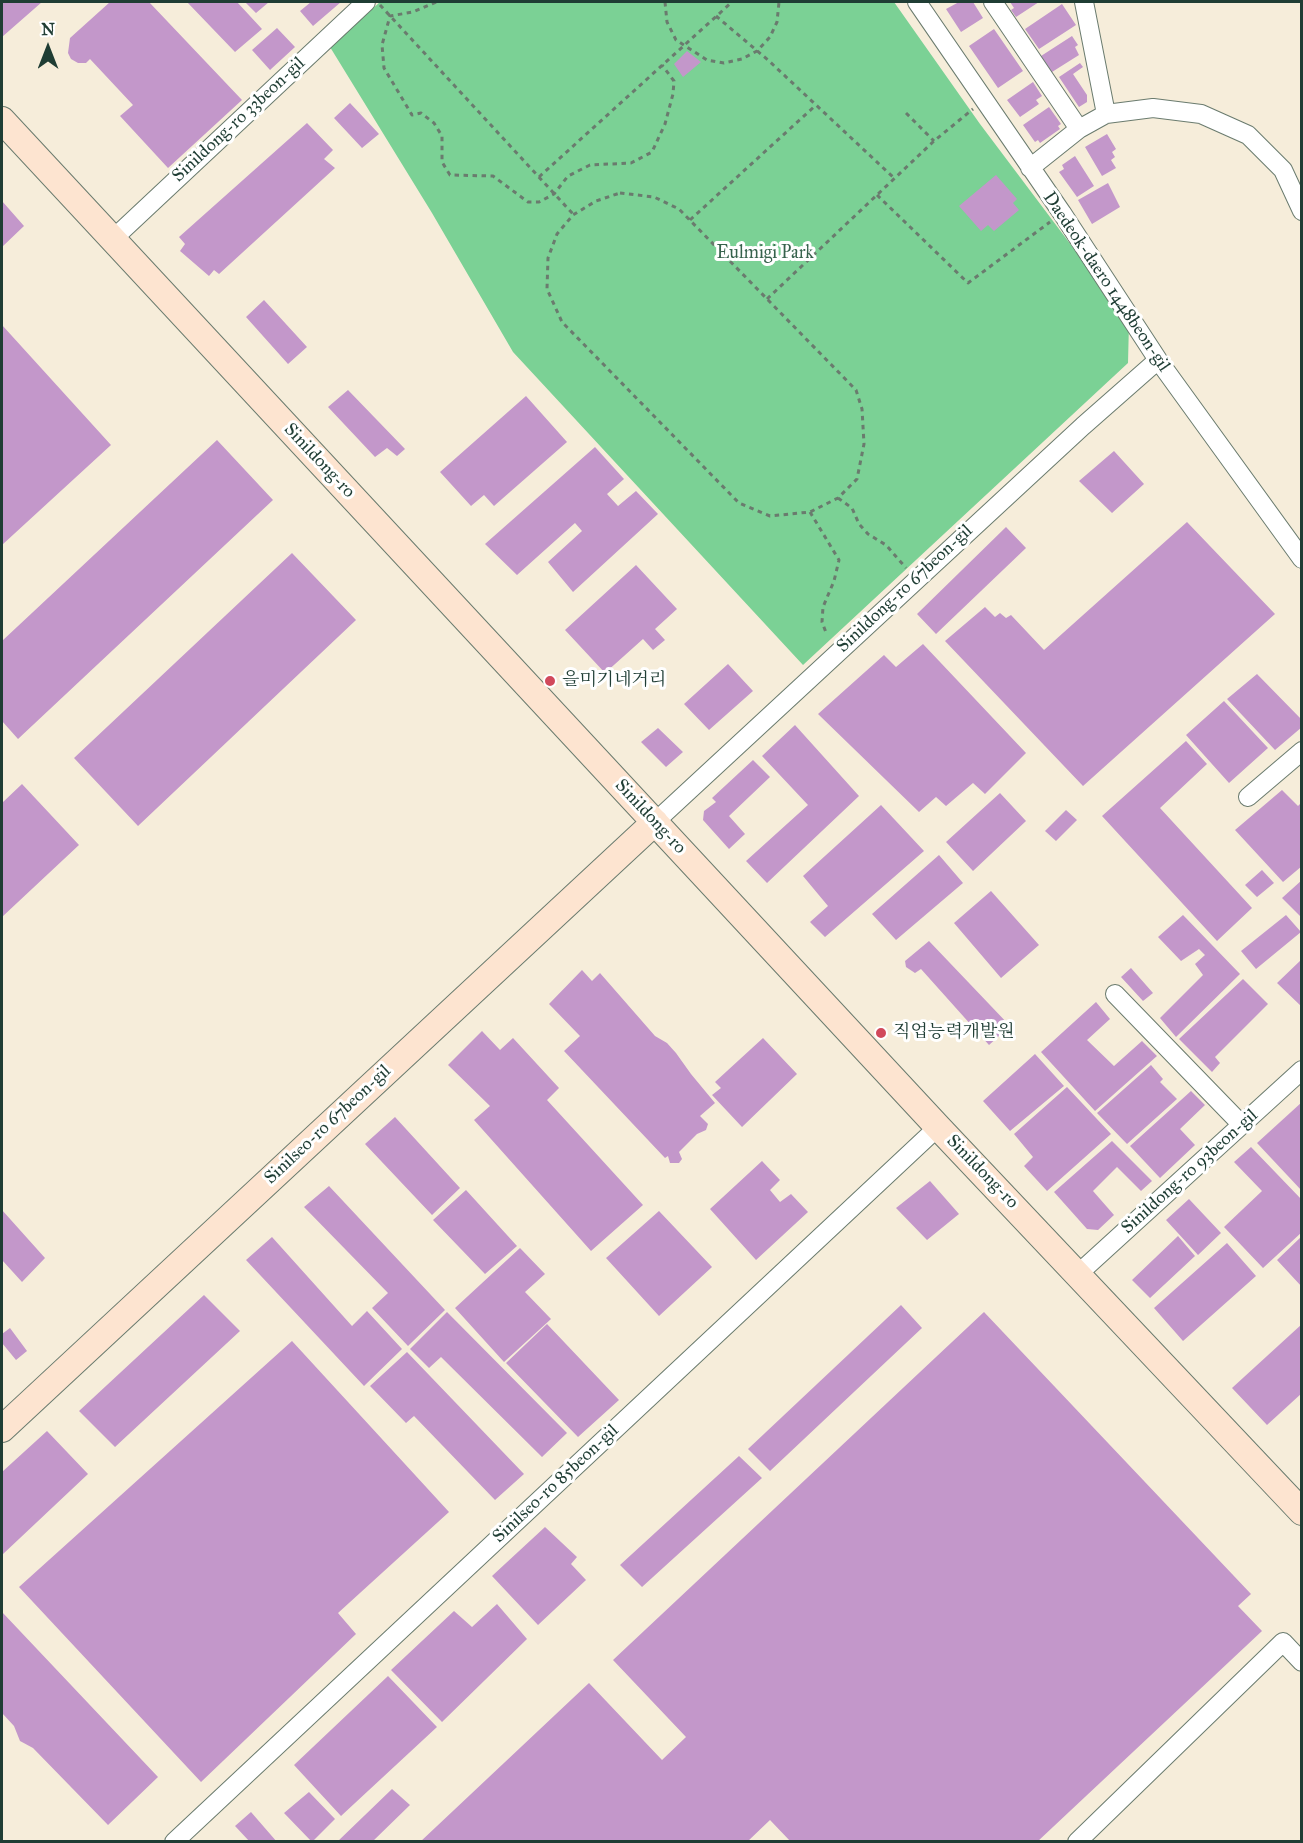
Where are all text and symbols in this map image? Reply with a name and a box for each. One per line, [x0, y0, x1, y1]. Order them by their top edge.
north arrow [18, 18, 78, 78]
text: N [41, 20, 55, 39]
street label: Sinildong-ro 33beon-gil [168, 53, 310, 187]
street label: Daedeok-daero 1448beon-gil [1038, 188, 1174, 376]
park label: Eulmigi Park [716, 243, 814, 265]
street label: Sinildong-ro [279, 419, 359, 503]
street label: Sinildong-ro 67beon-gil [833, 520, 977, 658]
place label: 을미기네거리 [562, 670, 666, 692]
marker: 을미기네거리 [543, 674, 557, 688]
street label: Sinildong-ro [610, 775, 690, 859]
place label: 직업능력개발원 [893, 1022, 1015, 1044]
marker: 직업능력개발원 [874, 1026, 888, 1040]
street label: Sinilseo-ro 67beon-gil [260, 1061, 396, 1189]
street label: Sinildong-ro 93beon-gil [1117, 1105, 1263, 1239]
street label: Sinildong-ro [941, 1131, 1023, 1213]
street label: Sinilseo-ro 85beon-gil [489, 1420, 623, 1548]

